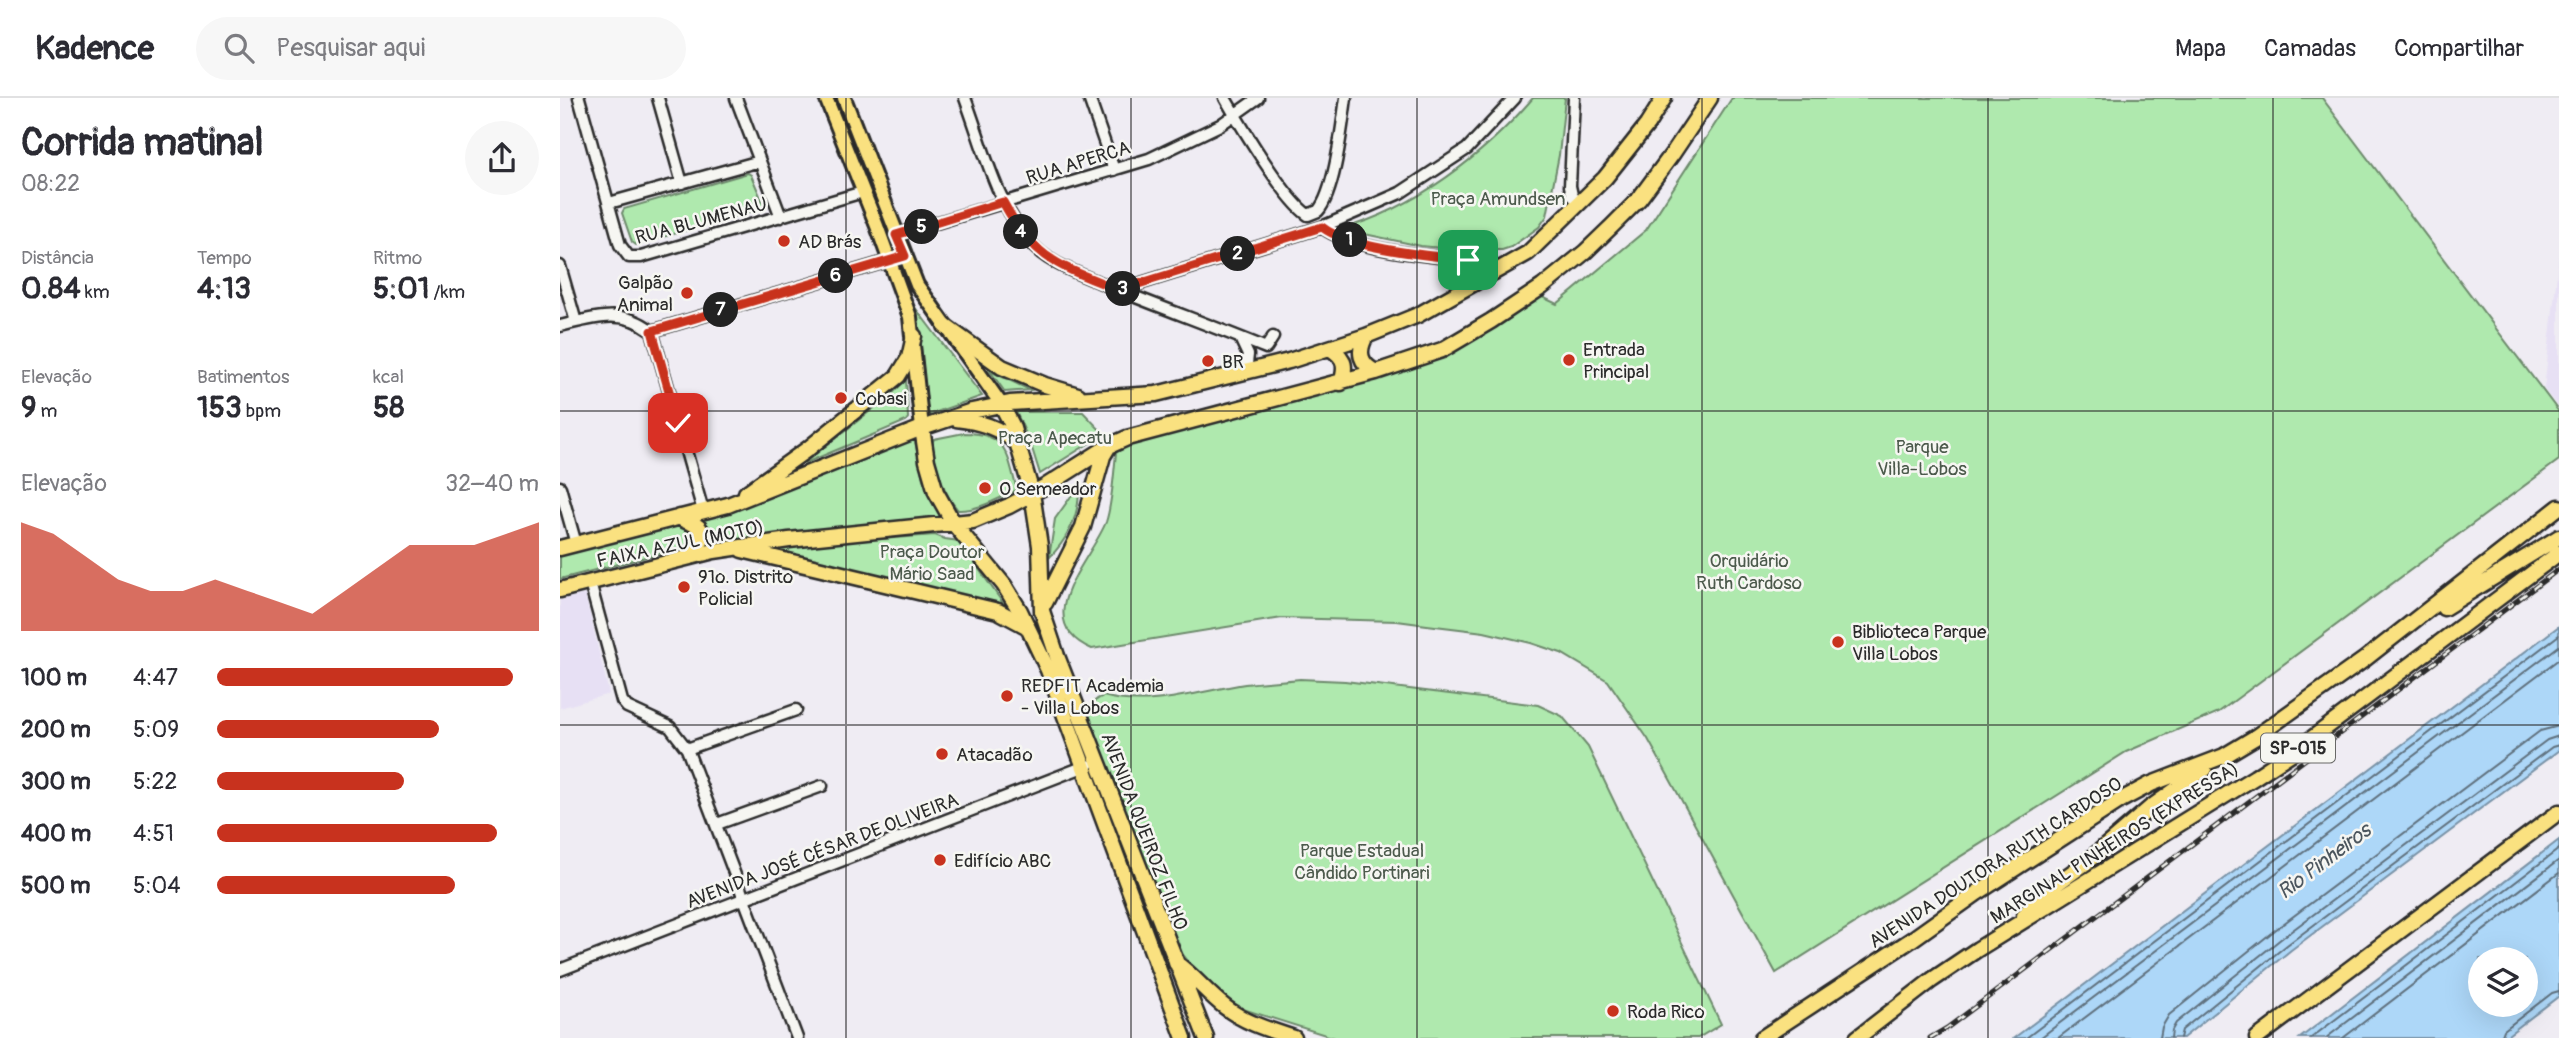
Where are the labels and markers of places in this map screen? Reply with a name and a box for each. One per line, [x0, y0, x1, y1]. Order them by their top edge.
pin: 5 [904, 209, 940, 244]
pin: 4 [1004, 214, 1038, 250]
pin: 1 [1332, 222, 1368, 258]
place label: AD Brás [798, 230, 862, 254]
pin [1438, 230, 1498, 290]
marker: AD Brás [776, 233, 792, 249]
pin: 2 [1220, 236, 1256, 272]
pin: 6 [818, 258, 854, 294]
place label: Galpão Animal [617, 271, 673, 317]
pin: 3 [1106, 272, 1140, 306]
marker: Galpão Animal [679, 285, 695, 301]
pin: 7 [704, 292, 738, 328]
place label: Entrada Principal [1583, 338, 1649, 384]
place label: BR [1222, 350, 1244, 374]
marker: Entrada Principal [1561, 352, 1577, 368]
marker: BR [1200, 353, 1216, 369]
place label: Cobasi [855, 387, 907, 411]
marker: Cobasi [833, 390, 849, 406]
pin [648, 393, 708, 453]
place label: O Semeador [999, 477, 1097, 501]
marker: O Semeador [977, 480, 993, 496]
place label: 91o. Distrito Policial [698, 565, 793, 611]
marker: 91o. Distrito Policial [676, 579, 692, 595]
place label: Biblioteca Parque Villa Lobos [1852, 620, 1987, 666]
marker: Biblioteca Parque Villa Lobos [1830, 634, 1846, 650]
place label: REDFIT Academia - Villa Lobos [1021, 674, 1164, 720]
marker: REDFIT Academia - Villa Lobos [999, 688, 1015, 704]
place label: Atacadão [956, 743, 1033, 767]
marker: Atacadão [934, 746, 950, 762]
place label: Edifício ABC [954, 849, 1051, 873]
marker: Edifício ABC [932, 852, 948, 868]
place label: Roda Rico [1627, 1000, 1705, 1024]
marker: Roda Rico [1605, 1003, 1621, 1019]

